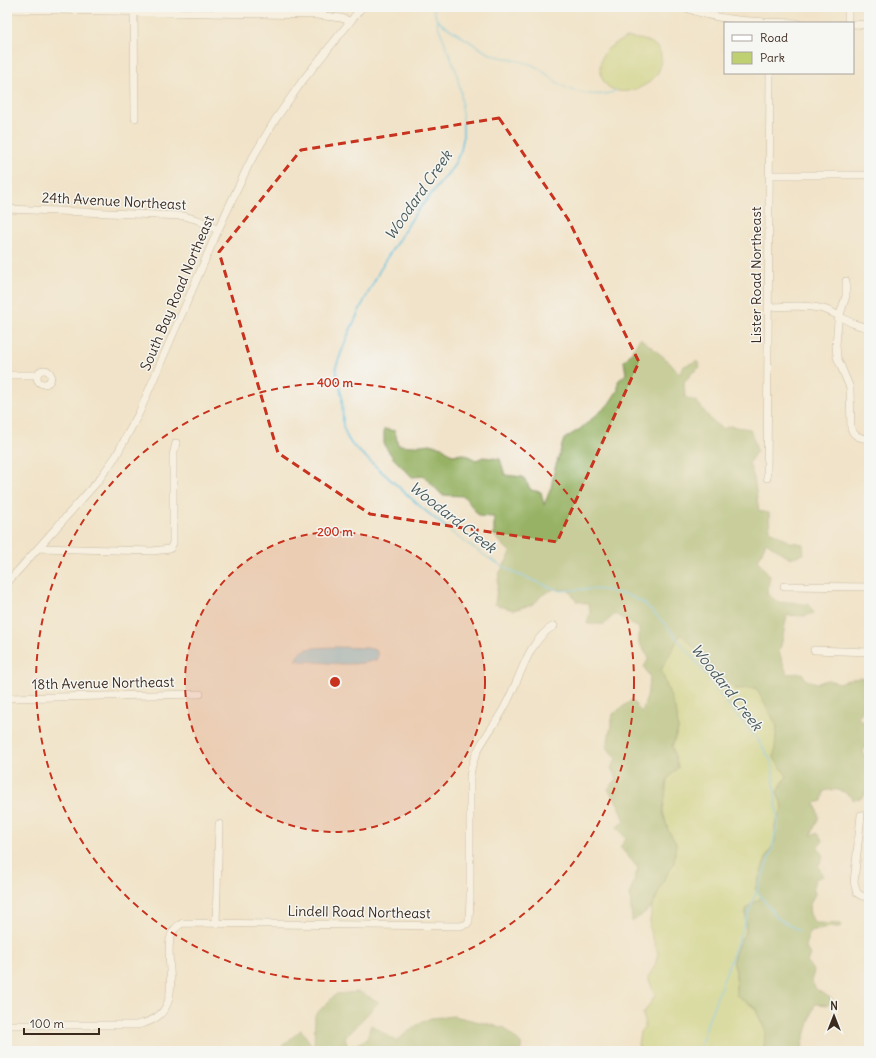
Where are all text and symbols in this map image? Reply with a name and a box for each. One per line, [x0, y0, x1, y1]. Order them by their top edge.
legend [724, 22, 854, 74]
text: Road [760, 30, 788, 45]
text: Park [760, 50, 785, 65]
water label: Woodard Creek [380, 145, 457, 243]
street label: 24th Avenue Northeast [41, 188, 187, 214]
street label: Lister Road Northeast [747, 206, 765, 344]
street label: South Bay Road Northeast [136, 212, 218, 373]
text: 400 m [317, 375, 354, 390]
water label: Woodard Creek [406, 477, 501, 558]
text: 200 m [317, 524, 353, 539]
water label: Woodard Creek [687, 640, 768, 735]
street label: 18th Avenue Northeast [32, 673, 175, 693]
centre of rings [328, 675, 342, 689]
street label: Lindell Road Northeast [287, 902, 431, 922]
north arrow [814, 996, 854, 1036]
text: N [830, 999, 838, 1013]
scale bar [24, 1010, 99, 1036]
text: 100 m [30, 1016, 64, 1031]

